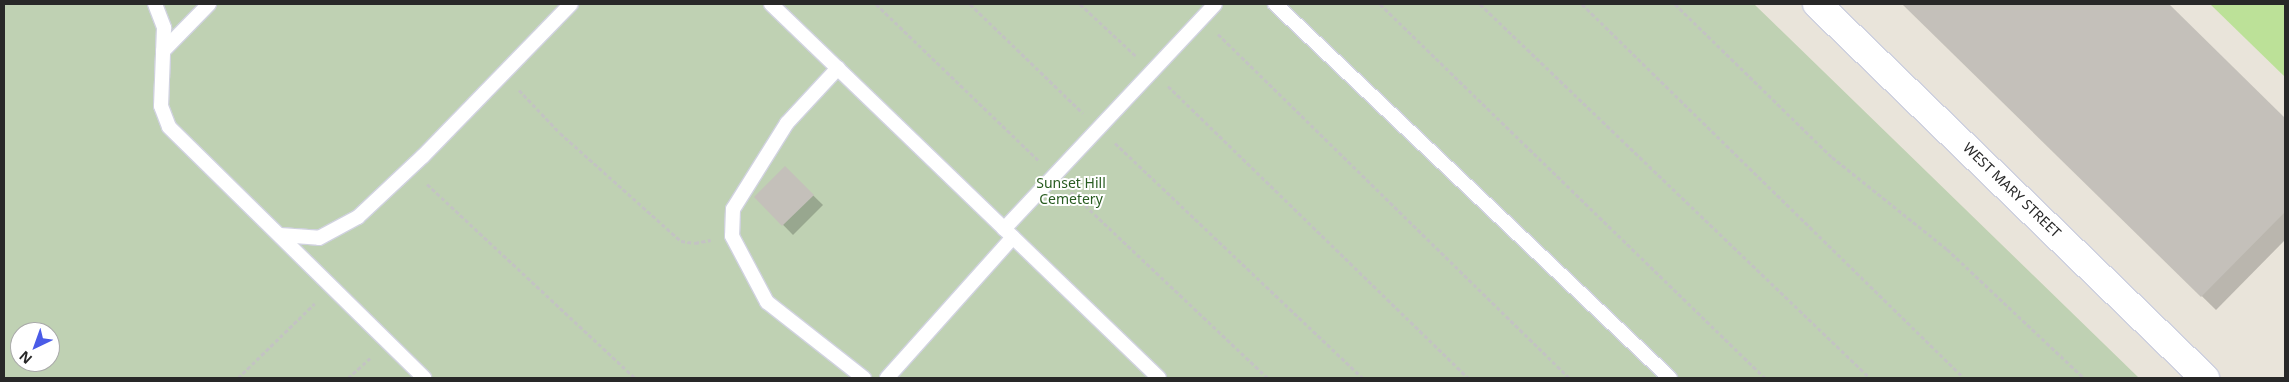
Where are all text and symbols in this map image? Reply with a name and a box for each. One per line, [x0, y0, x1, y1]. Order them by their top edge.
street label: WEST MARY STREET [1960, 139, 2064, 241]
park label: Sunset Hill Cemetery [1036, 175, 1106, 208]
north arrow [10, 322, 60, 372]
text: N [15, 347, 36, 369]

